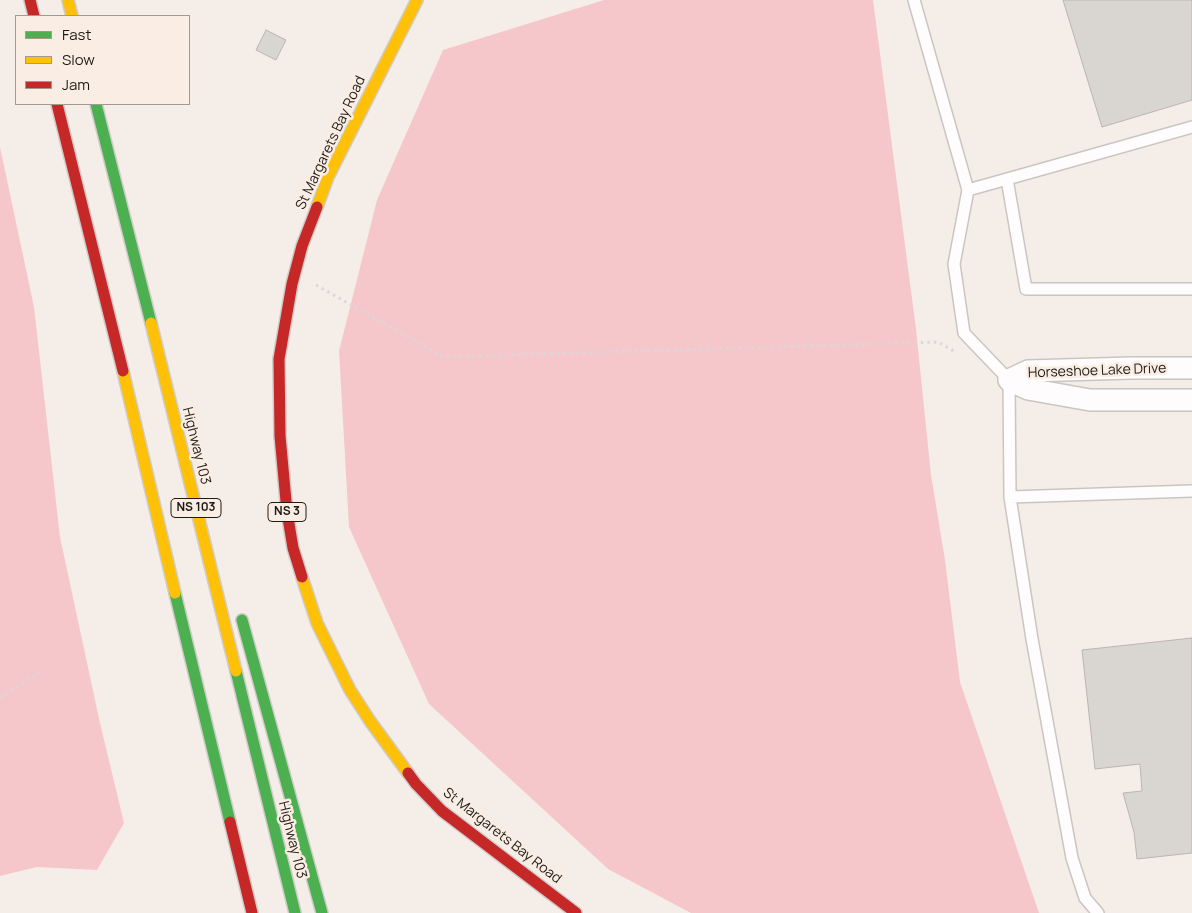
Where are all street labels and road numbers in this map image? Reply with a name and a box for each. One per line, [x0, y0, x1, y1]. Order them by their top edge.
street label: St Margarets Bay Road [293, 73, 369, 213]
street label: Horseshoe Lake Drive [1027, 360, 1167, 382]
street label: Highway 103 [178, 406, 214, 486]
road number: NS 103 [171, 498, 221, 518]
road number: NS 3 [268, 502, 306, 522]
street label: St Margarets Bay Road [439, 785, 565, 887]
street label: Highway 103 [274, 800, 310, 880]

